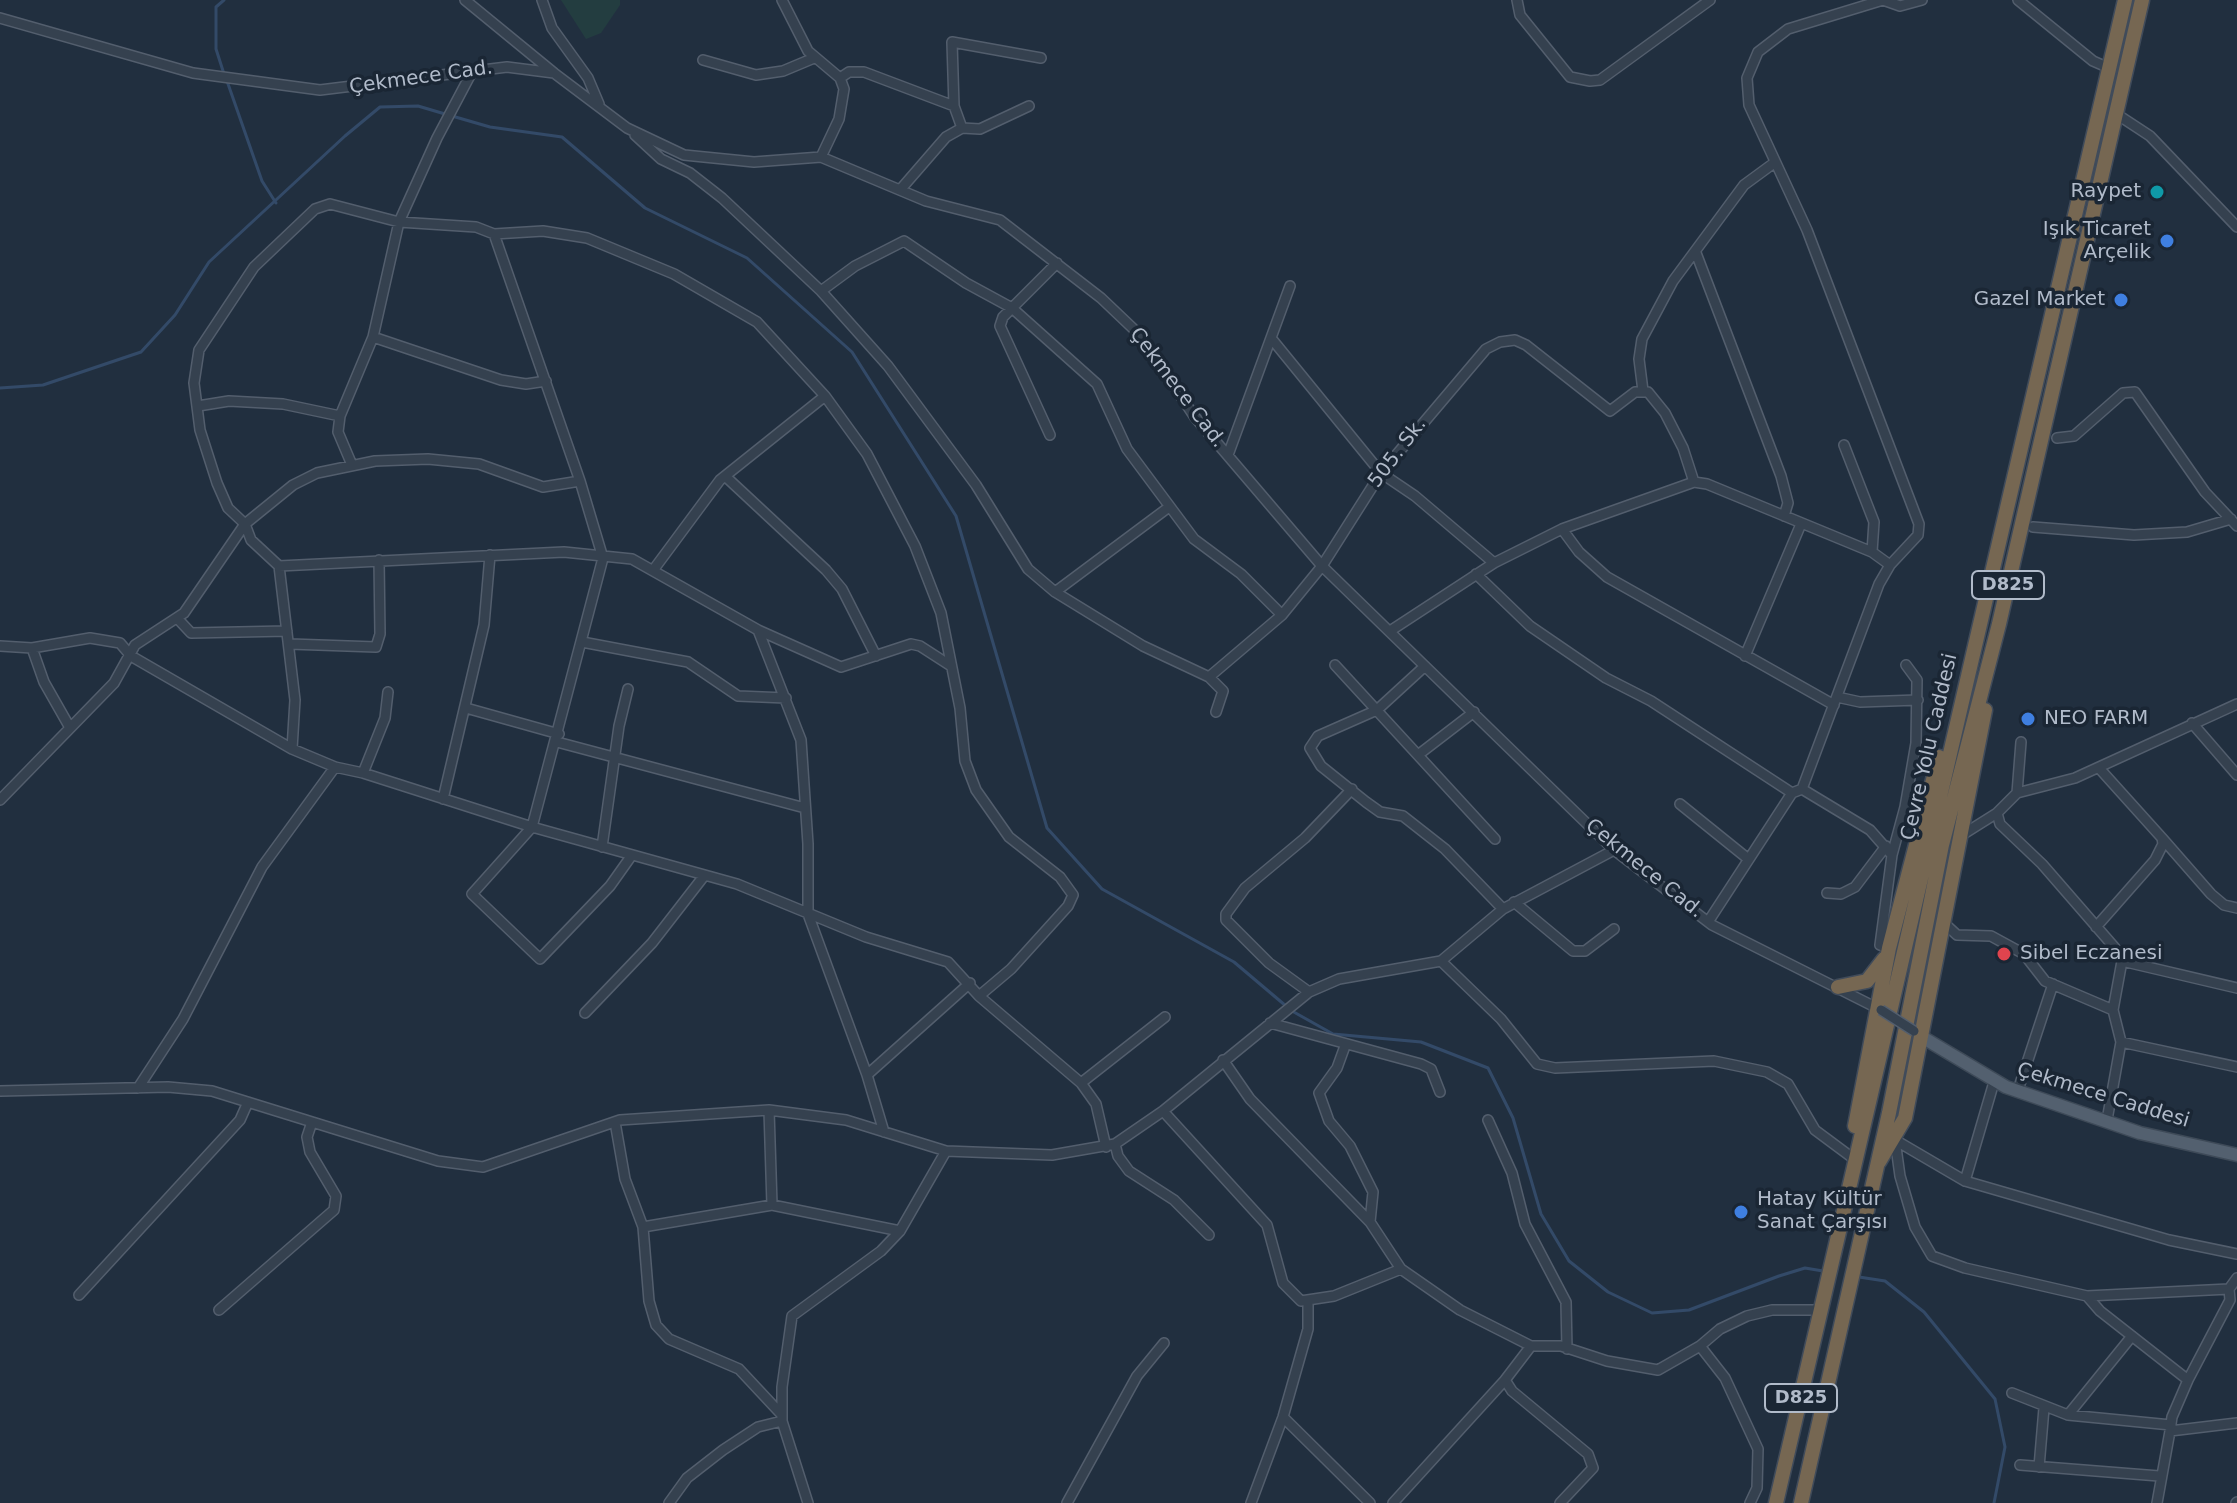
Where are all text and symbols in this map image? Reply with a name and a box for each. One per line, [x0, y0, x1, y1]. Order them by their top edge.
street label: Çekmece Cad. [348, 56, 494, 100]
place label: Raypet [2071, 180, 2141, 204]
marker: Raypet [2148, 183, 2166, 201]
place label: Işık Ticaret Arçelik [2043, 218, 2151, 265]
marker: Işık Ticaret Arçelik [2158, 232, 2176, 250]
place label: Gazel Market [1974, 288, 2105, 312]
marker: Gazel Market [2112, 291, 2130, 309]
street label: Çekmece Cad. [1124, 323, 1230, 453]
street label: 505. Sk. [1364, 413, 1432, 493]
road number: D825 [1972, 571, 2044, 599]
street label: Çevre Yolu Caddesi [1897, 651, 1963, 843]
place label: NEO FARM [2044, 707, 2148, 731]
marker: NEO FARM [2019, 710, 2037, 728]
street label: Çekmece Cad. [1580, 814, 1708, 924]
place label: Sibel Eczanesi [2020, 942, 2163, 966]
marker: Sibel Eczanesi [1995, 945, 2013, 963]
street label: Çekmece Caddesi [2014, 1058, 2192, 1134]
place label: Hatay Kültür Sanat Çarşısı [1757, 1188, 1887, 1235]
marker: Hatay Kültür Sanat Çarşısı [1732, 1203, 1750, 1221]
road number: D825 [1765, 1384, 1837, 1412]

